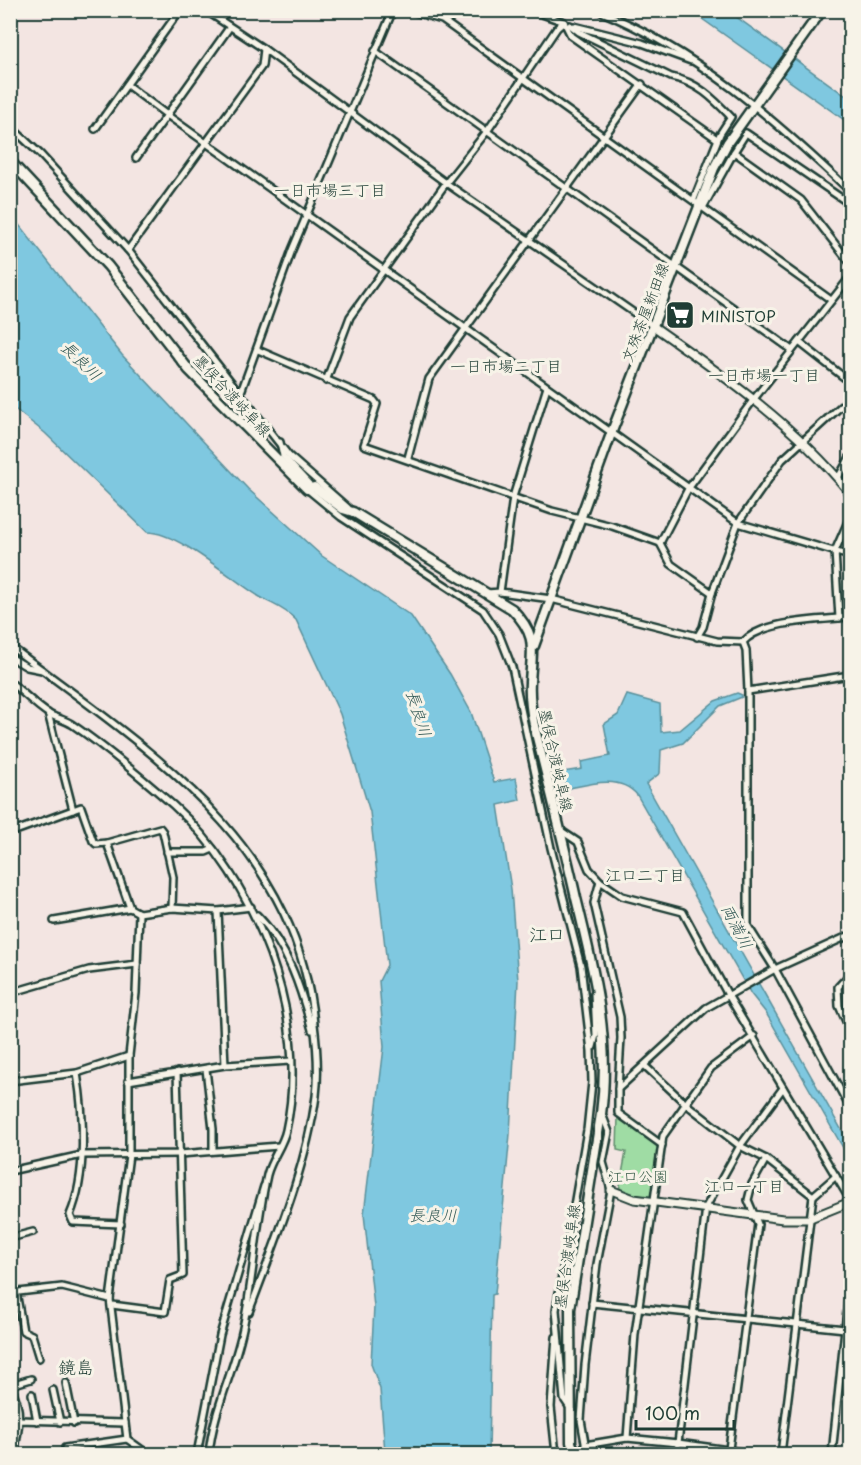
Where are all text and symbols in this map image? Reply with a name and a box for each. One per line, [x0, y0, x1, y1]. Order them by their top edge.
district label: 一日市場三丁目 [274, 177, 386, 201]
street label: 文殊茶屋新田線 [614, 259, 674, 365]
supermarket icon: MINISTOP [664, 299, 696, 331]
place label: MINISTOP [701, 304, 776, 327]
water label: 長良川 [56, 335, 108, 385]
street label: 墨俣合渡岐阜線 [189, 349, 277, 441]
district label: 一日市場二丁目 [450, 353, 562, 377]
district label: 一日市場一丁目 [708, 362, 820, 386]
water label: 長良川 [401, 686, 439, 740]
street label: 墨俣合渡岐阜線 [534, 706, 580, 814]
district label: 江口二丁目 [605, 862, 685, 886]
water label: 両満川 [716, 899, 760, 953]
district label: 江口 [529, 920, 565, 947]
park label: 江口公園 [608, 1164, 668, 1187]
district label: 江口一丁目 [704, 1173, 784, 1197]
water label: 長良川 [409, 1202, 457, 1226]
street label: 墨俣合渡岐阜線 [547, 1202, 585, 1310]
district label: 鏡島 [58, 1353, 94, 1380]
scale bar [636, 1393, 734, 1431]
text: 100 m [645, 1399, 700, 1426]

